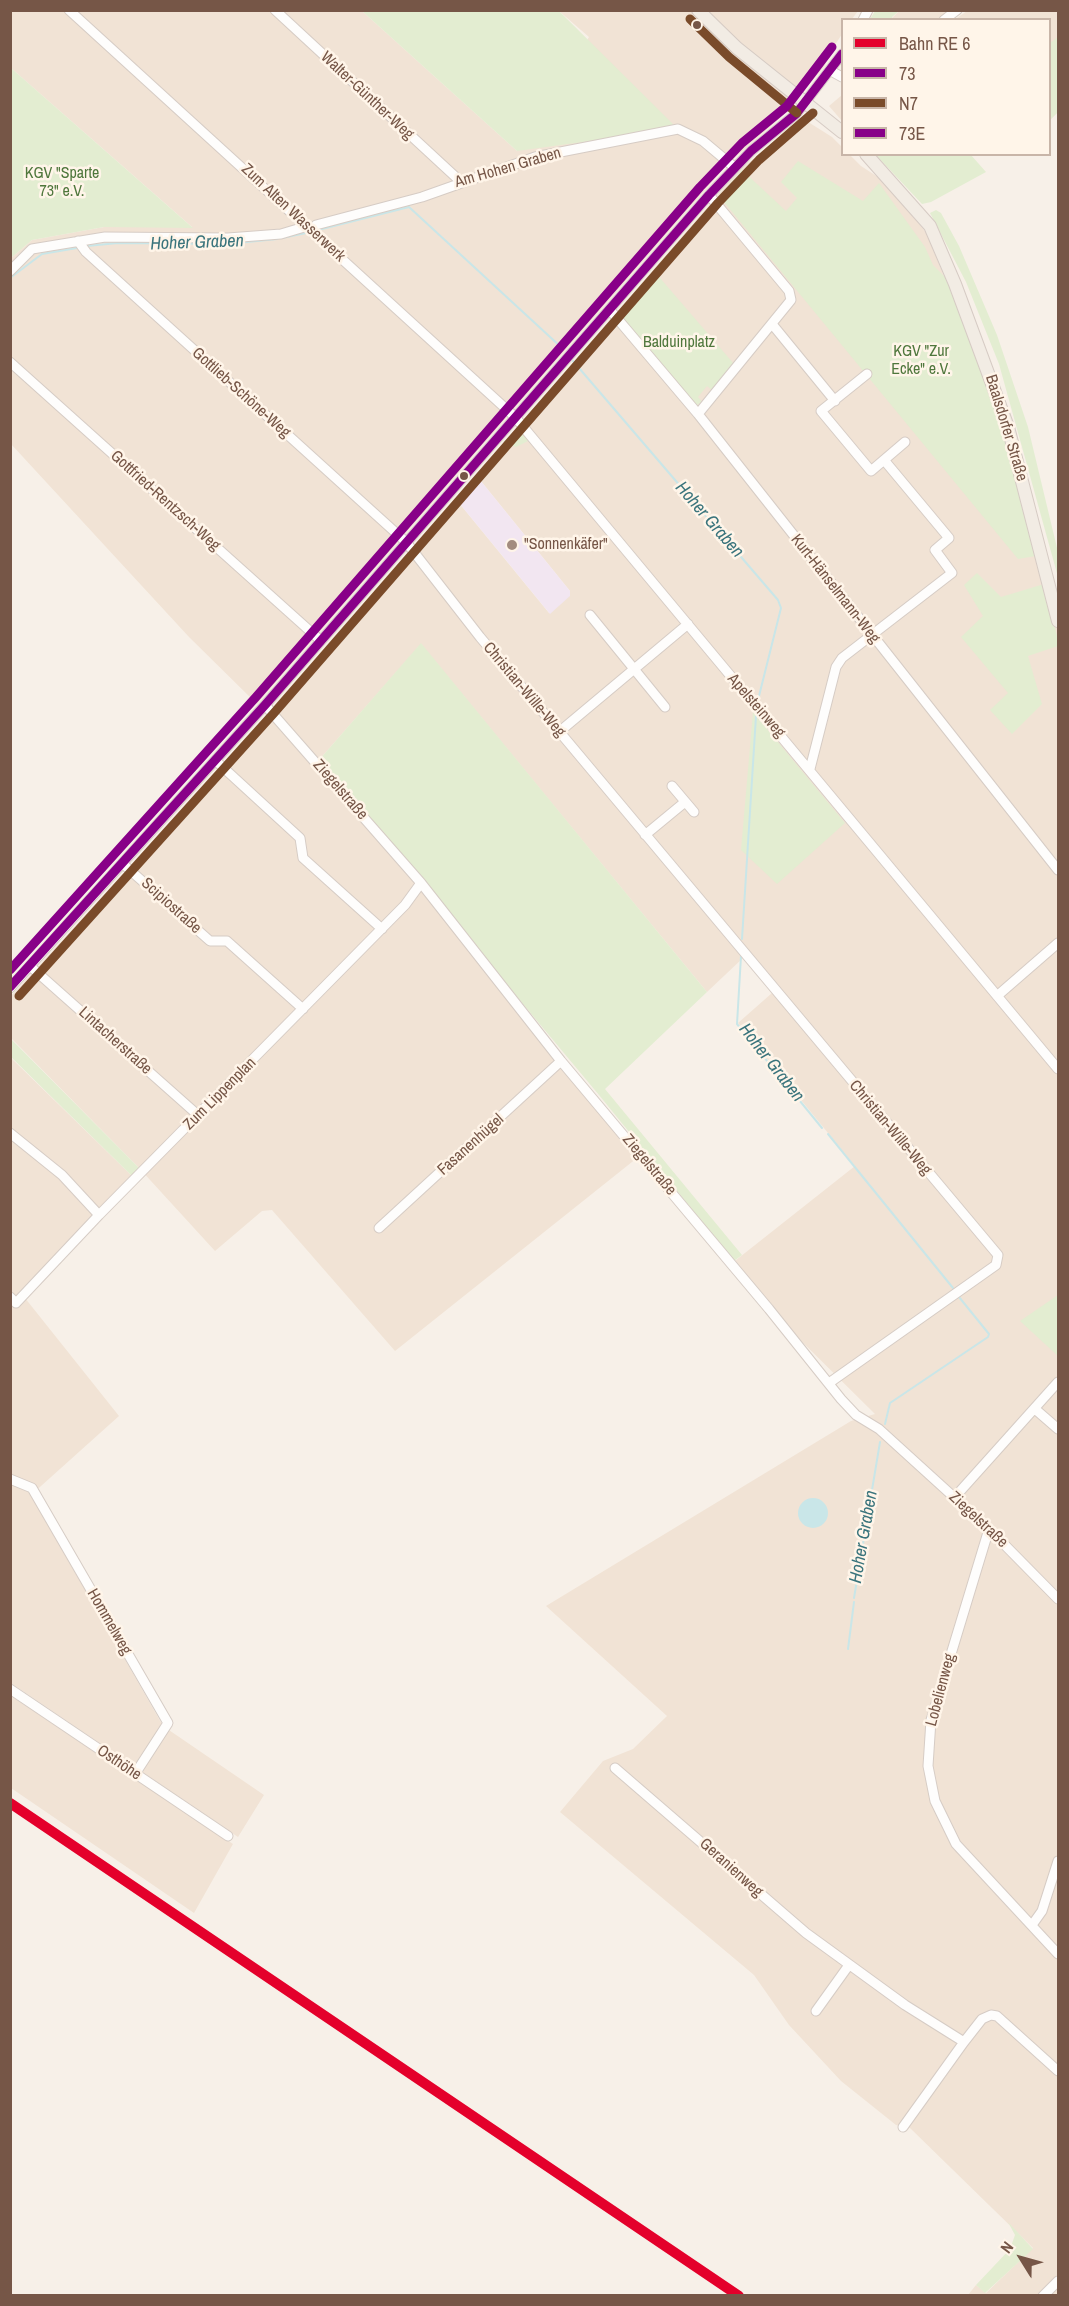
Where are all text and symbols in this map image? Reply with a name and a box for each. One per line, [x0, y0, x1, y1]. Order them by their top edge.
legend [841, 18, 1051, 156]
unlabelled marker [691, 19, 703, 31]
text: Bahn RE 6 [899, 31, 970, 56]
street label: Walter-Günther-Weg [316, 48, 418, 144]
text: 73 [899, 61, 915, 86]
text: N7 [899, 91, 918, 116]
text: 73E [899, 121, 925, 146]
street label: Am Hohen Graben [453, 144, 563, 192]
street label: Zum Alten Wasserwerk [237, 160, 349, 266]
park label: KGV "Sparte 73" e.V. [25, 164, 99, 202]
water label: Hoher Graben [150, 231, 244, 255]
park label: Balduinplatz [643, 333, 715, 353]
park label: KGV "Zur Ecke" e.V. [891, 342, 951, 380]
street label: Gottlieb-Schöne-Weg [188, 344, 294, 442]
street label: Baalsdorfer Straße [981, 373, 1031, 483]
street label: Gottfried-Rentzsch-Weg [106, 447, 224, 555]
unlabelled marker [458, 470, 470, 482]
water label: Hoher Graben [670, 478, 748, 562]
street label: Kurt-Hänselmann-Weg [786, 531, 884, 647]
place label: "Sonnenkäfer" [524, 535, 608, 555]
marker: "Sonnenkäfer" [505, 538, 519, 552]
street label: Christian-Wille-Weg [479, 639, 569, 741]
street label: Apelsteinweg [723, 670, 789, 742]
street label: Ziegelstraße [309, 756, 371, 824]
street label: Scipiostraße [137, 874, 205, 938]
street label: Lintacherstraße [74, 1003, 156, 1079]
water label: Hoher Graben [734, 1020, 808, 1106]
street label: Zum Lippenplan [180, 1054, 260, 1134]
street label: Christian-Wille-Weg [845, 1077, 935, 1179]
street label: Fasanenhügel [434, 1110, 508, 1180]
street label: Ziegelstraße [618, 1131, 680, 1199]
street label: Ziegelstraße [945, 1488, 1011, 1552]
water label: Hoher Graben [845, 1489, 883, 1585]
street label: Hommelweg [82, 1586, 136, 1658]
street label: Lobelienweg [922, 1652, 960, 1728]
street label: Osthöhe [93, 1741, 145, 1785]
street label: Geranienweg [695, 1835, 767, 1901]
north arrow [991, 2228, 1051, 2288]
text: N [995, 2237, 1018, 2258]

